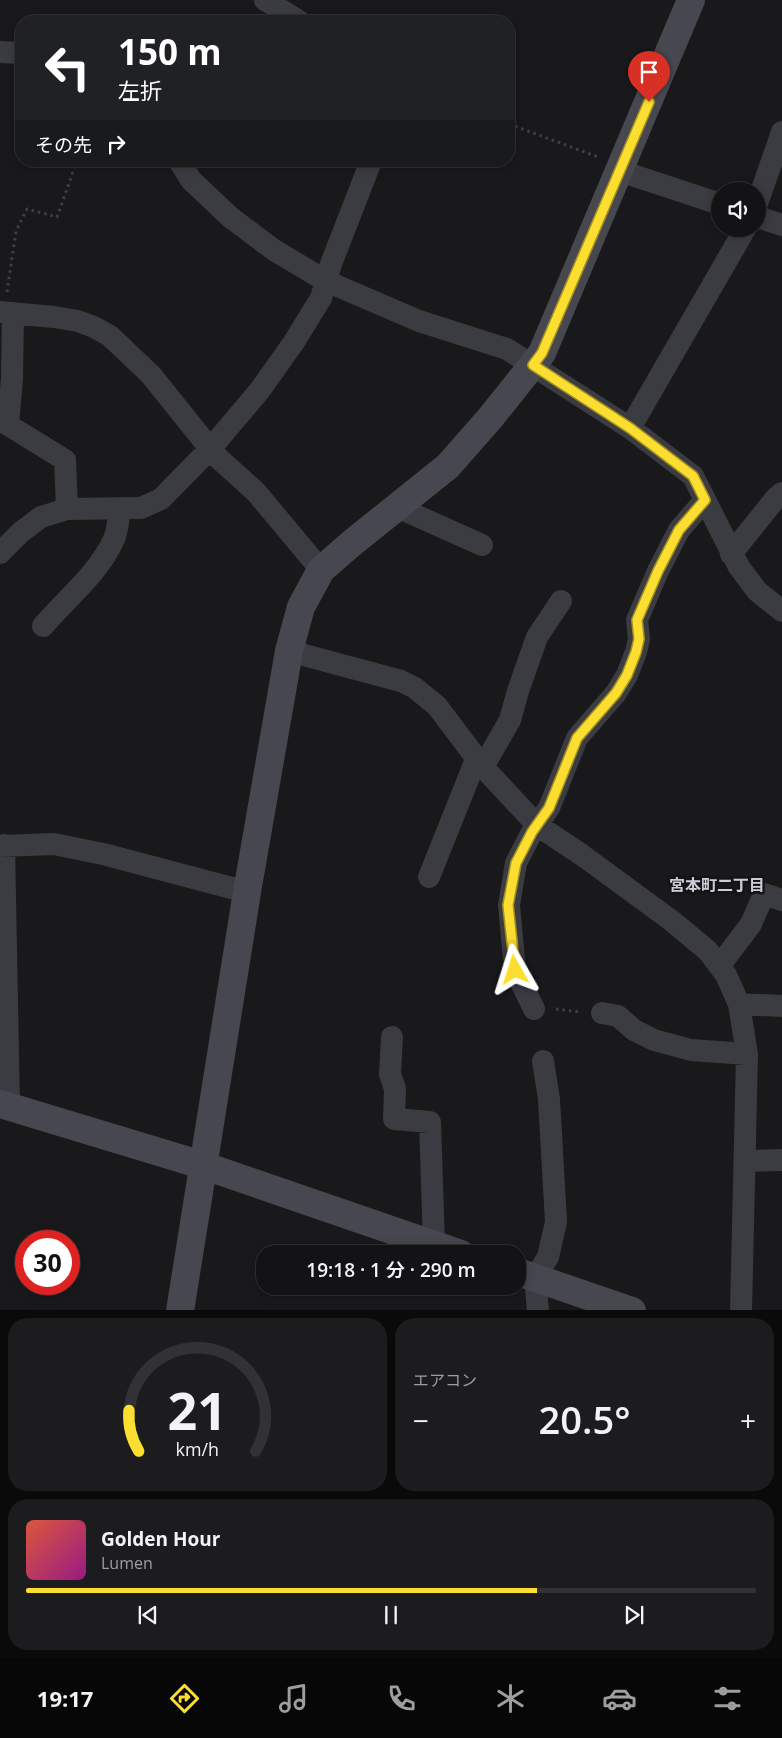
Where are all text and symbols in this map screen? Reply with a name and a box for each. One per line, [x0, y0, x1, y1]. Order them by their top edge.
text: 150 m [118, 28, 222, 75]
icon: left [35, 35, 100, 100]
pin [628, 51, 670, 102]
icon: arrive [635, 58, 663, 86]
text: 左折 [118, 75, 162, 105]
icon: right [102, 130, 130, 158]
text: その先 [35, 132, 92, 158]
map controls [711, 182, 766, 237]
button: sound [711, 182, 766, 237]
district label: 宮本町二丁目 [669, 874, 765, 896]
position arrow [488, 943, 540, 995]
speed limit sign: 30 [15, 1230, 80, 1295]
text: 19:18 · 1 分 · 290 m [306, 1257, 476, 1283]
text: エアコン [413, 1369, 477, 1391]
text: 21 [168, 1374, 227, 1445]
text: 20.5° [539, 1393, 630, 1445]
text: − [413, 1401, 429, 1439]
text: + [740, 1401, 756, 1439]
text: km/h [176, 1437, 219, 1461]
text: Golden Hour [101, 1526, 220, 1552]
text: Lumen [101, 1552, 153, 1574]
icon: previous [134, 1601, 162, 1629]
icon: pause [377, 1601, 405, 1629]
icon: next [620, 1601, 648, 1629]
icon: directions [167, 1681, 202, 1716]
icon: music [276, 1681, 311, 1716]
icon: phone [384, 1681, 419, 1716]
icon: climate [493, 1681, 528, 1716]
icon: car [602, 1681, 637, 1716]
icon: filters [710, 1681, 745, 1716]
text: 19:17 [37, 1683, 93, 1713]

